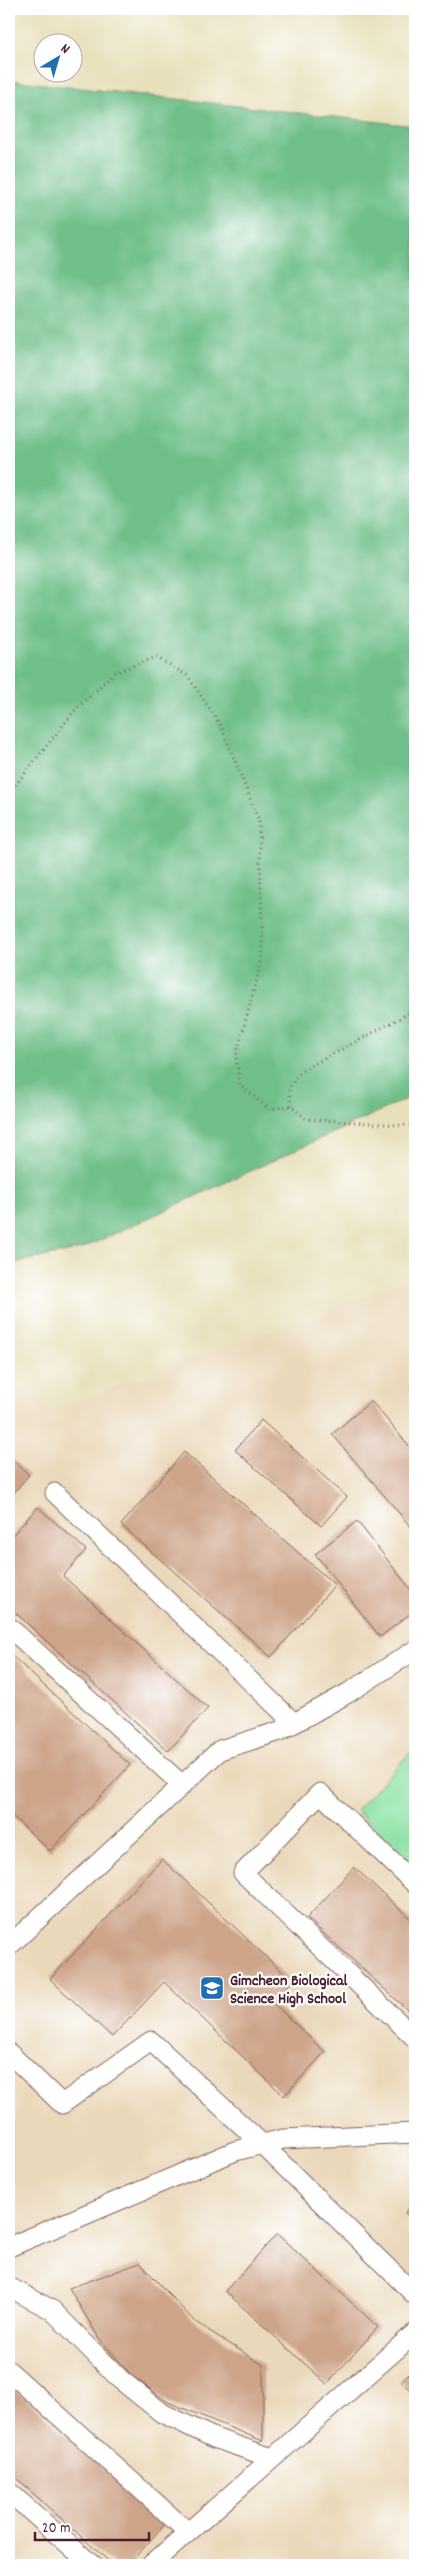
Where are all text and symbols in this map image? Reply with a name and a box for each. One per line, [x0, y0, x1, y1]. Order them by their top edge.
north arrow [32, 32, 82, 82]
text: N [56, 39, 74, 59]
place label: Gimcheon Biological Science High School [230, 1970, 347, 2011]
school or university icon: Gimcheon Biological Science High School [199, 1975, 225, 2001]
scale bar [35, 2509, 149, 2541]
text: 20 m [42, 2518, 70, 2540]

